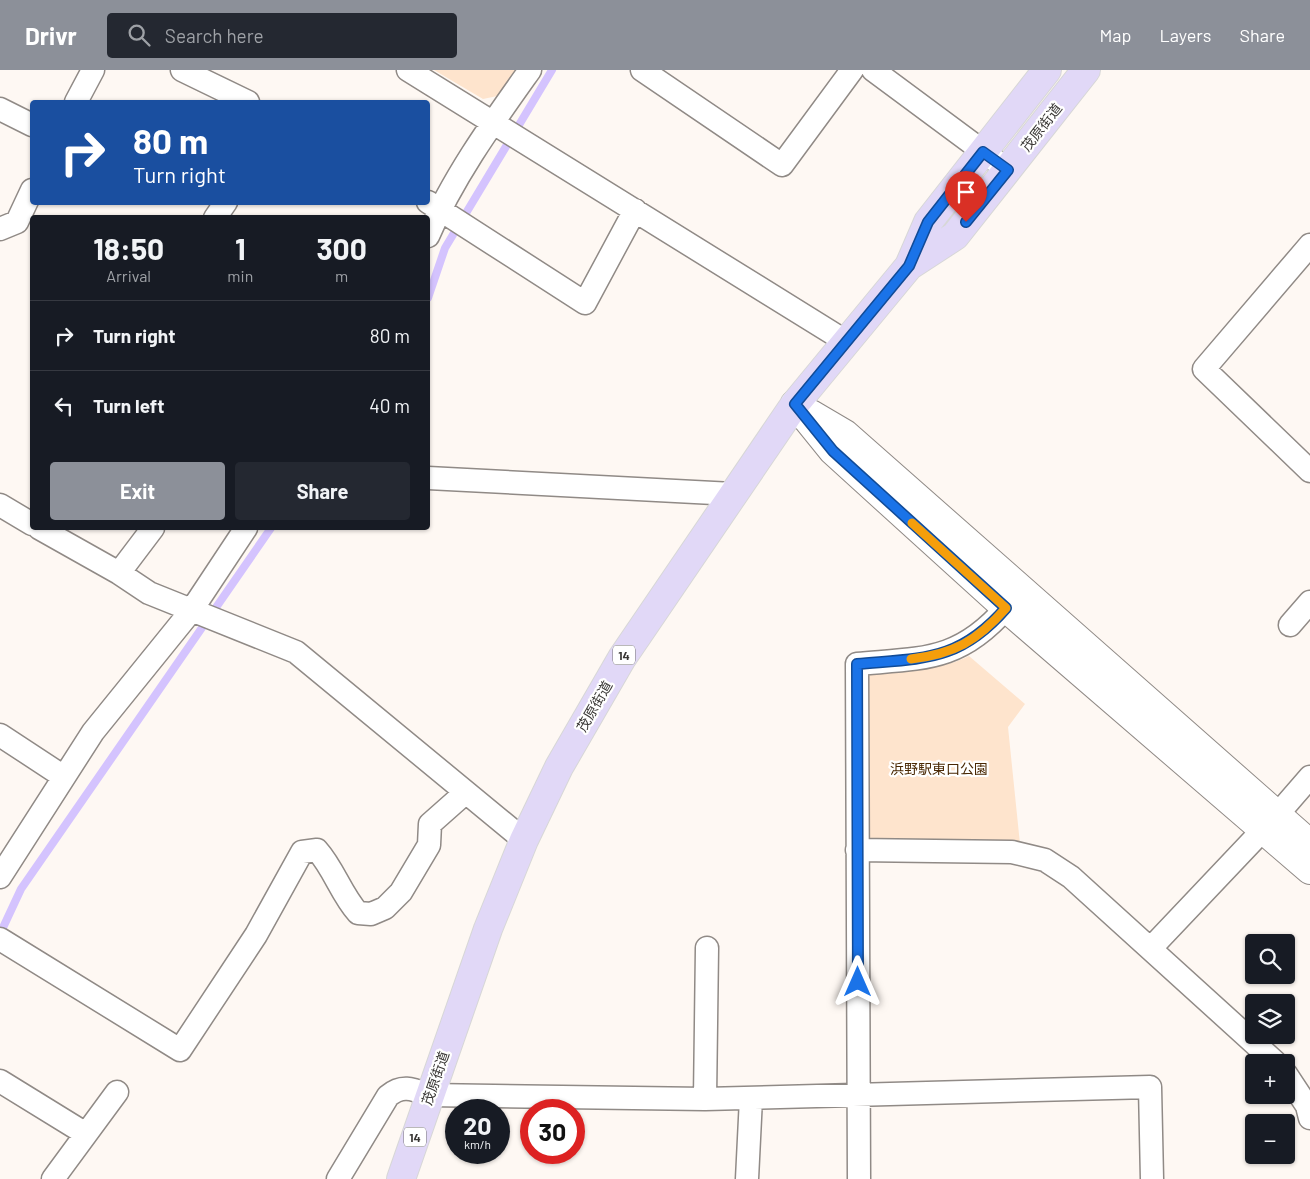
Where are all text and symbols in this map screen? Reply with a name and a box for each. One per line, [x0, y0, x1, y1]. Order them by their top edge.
search box [107, 13, 457, 58]
text: Drivr [25, 21, 77, 50]
icon: search [125, 21, 153, 49]
text: Search here [165, 24, 264, 47]
text: Map [1099, 24, 1131, 46]
text: Layers [1159, 24, 1212, 46]
text: Share [1240, 24, 1285, 46]
street label: 茂原街道 [1017, 100, 1065, 154]
text: 80 m [133, 119, 208, 161]
icon: right [50, 120, 115, 185]
text: Turn right [133, 161, 226, 187]
pin [945, 171, 987, 222]
icon: arrive [952, 178, 980, 206]
text: 18:50 [93, 230, 164, 266]
text: 1 [235, 230, 246, 266]
text: 300 [316, 230, 367, 266]
text: Arrival [106, 266, 151, 285]
text: min [227, 266, 253, 285]
text: m [335, 266, 348, 285]
icon: right [50, 322, 78, 350]
text: Turn right [93, 324, 175, 347]
text: 80 m [370, 324, 410, 347]
icon: left [50, 392, 78, 420]
text: Turn left [93, 394, 164, 417]
text: 40 m [369, 394, 410, 417]
button: Exit [50, 462, 225, 520]
button: Share [235, 462, 410, 520]
road number: 14 [613, 646, 635, 664]
street label: 茂原街道 [573, 678, 615, 734]
park label: 浜野駅東口公園 [890, 760, 988, 777]
map controls [1245, 934, 1295, 1164]
button: search [1245, 934, 1295, 984]
position arrow [831, 955, 883, 1007]
button: layers [1245, 994, 1295, 1044]
street label: 茂原街道 [418, 1049, 452, 1107]
button: + [1245, 1054, 1295, 1104]
speed limit sign: 30 [520, 1099, 585, 1164]
text: 20 [463, 1110, 492, 1140]
button: − [1245, 1114, 1295, 1164]
road number: 14 [404, 1128, 426, 1146]
text: km/h [464, 1137, 491, 1151]

